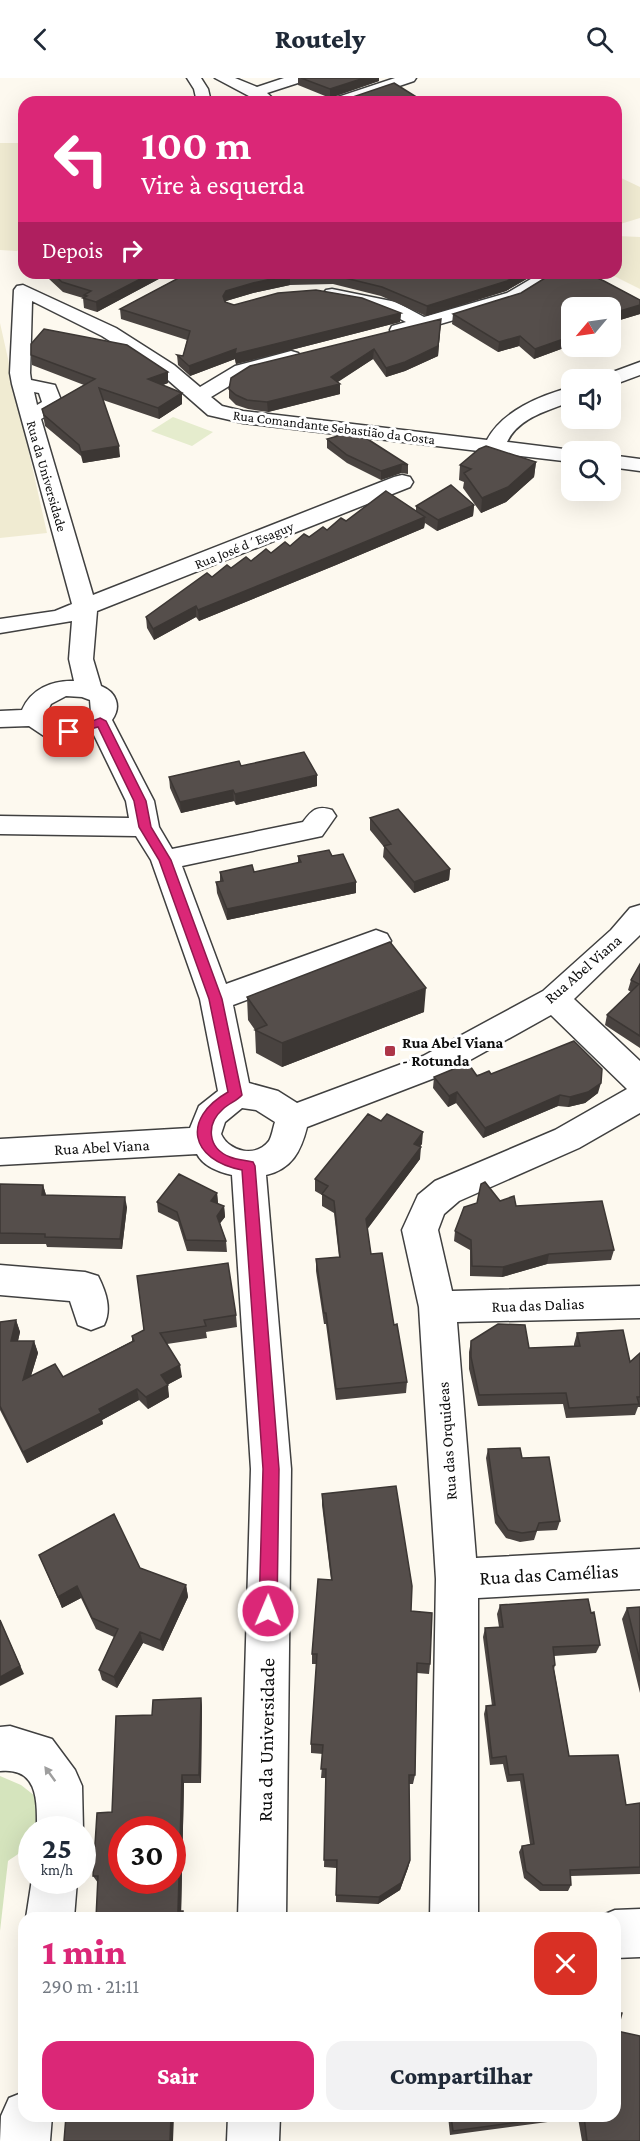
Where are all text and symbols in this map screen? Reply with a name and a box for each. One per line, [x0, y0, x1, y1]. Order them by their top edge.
icon: back [24, 23, 57, 56]
icon: search [583, 23, 616, 56]
text: Routely [275, 24, 365, 54]
icon: left [42, 120, 120, 198]
text: 100 m [141, 121, 251, 168]
text: Vire à esquerda [141, 170, 305, 200]
icon: right [115, 234, 148, 267]
text: Depois [42, 238, 103, 263]
north arrow [561, 297, 621, 357]
map controls [561, 297, 621, 501]
button: sound [561, 369, 621, 429]
street label: Rua Comandante Sebastião da Costa [232, 407, 436, 447]
street label: Rua da Universidade [23, 419, 71, 533]
button: search [561, 441, 621, 501]
street label: Rua José d´Esaguy [192, 518, 296, 572]
pin [43, 706, 94, 757]
icon: arrive [52, 715, 85, 748]
street label: Rua Abel Viana [541, 931, 625, 1007]
place label: Rua Abel Viana - Rotunda [402, 1034, 504, 1069]
marker: Rua Abel Viana - Rotunda [383, 1044, 397, 1058]
street label: Rua Abel Viana [54, 1136, 151, 1158]
street label: Rua das Dalias [491, 1295, 585, 1315]
street label: Rua das Orquideas [434, 1381, 461, 1501]
street label: Rua das Camélias [479, 1559, 619, 1589]
position arrow [236, 1579, 300, 1643]
street label: Rua da Universidade [254, 1658, 278, 1822]
one-way arrow [44, 1767, 56, 1783]
speed limit sign: 30 [108, 1816, 186, 1894]
text: 25 [42, 1831, 72, 1864]
text: km/h [41, 1862, 73, 1878]
text: 1 min [42, 1932, 126, 1972]
button: close [534, 1932, 597, 1995]
text: 290 m · 21:11 [42, 1975, 139, 1997]
button: Sair [42, 2041, 314, 2110]
button: Compartilhar [326, 2041, 597, 2110]

